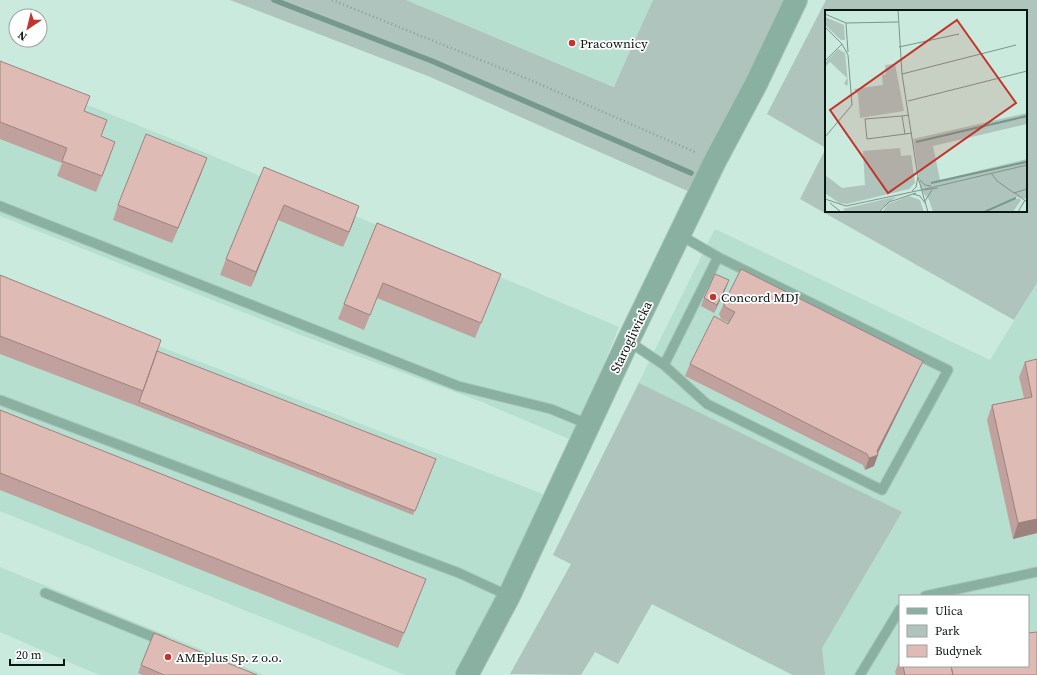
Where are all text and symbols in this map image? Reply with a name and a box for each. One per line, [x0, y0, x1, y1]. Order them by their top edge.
north arrow [8, 8, 48, 48]
inset map [825, 10, 1027, 212]
text: N [15, 27, 30, 44]
place label: Pracownicy [580, 35, 648, 52]
marker: Pracownicy [567, 38, 577, 48]
place label: Concord MDJ [721, 289, 799, 306]
marker: Concord MDJ [708, 292, 718, 302]
street label: Starogliwicka [606, 298, 656, 376]
legend [899, 595, 1029, 667]
text: Ulica [935, 603, 964, 619]
text: Park [935, 623, 960, 639]
scale bar [10, 641, 64, 667]
text: Budynek [935, 643, 982, 659]
text: 20 m [16, 647, 42, 663]
place label: AMEplus Sp. z o.o. [176, 649, 282, 666]
marker: AMEplus Sp. z o.o. [163, 652, 173, 662]

